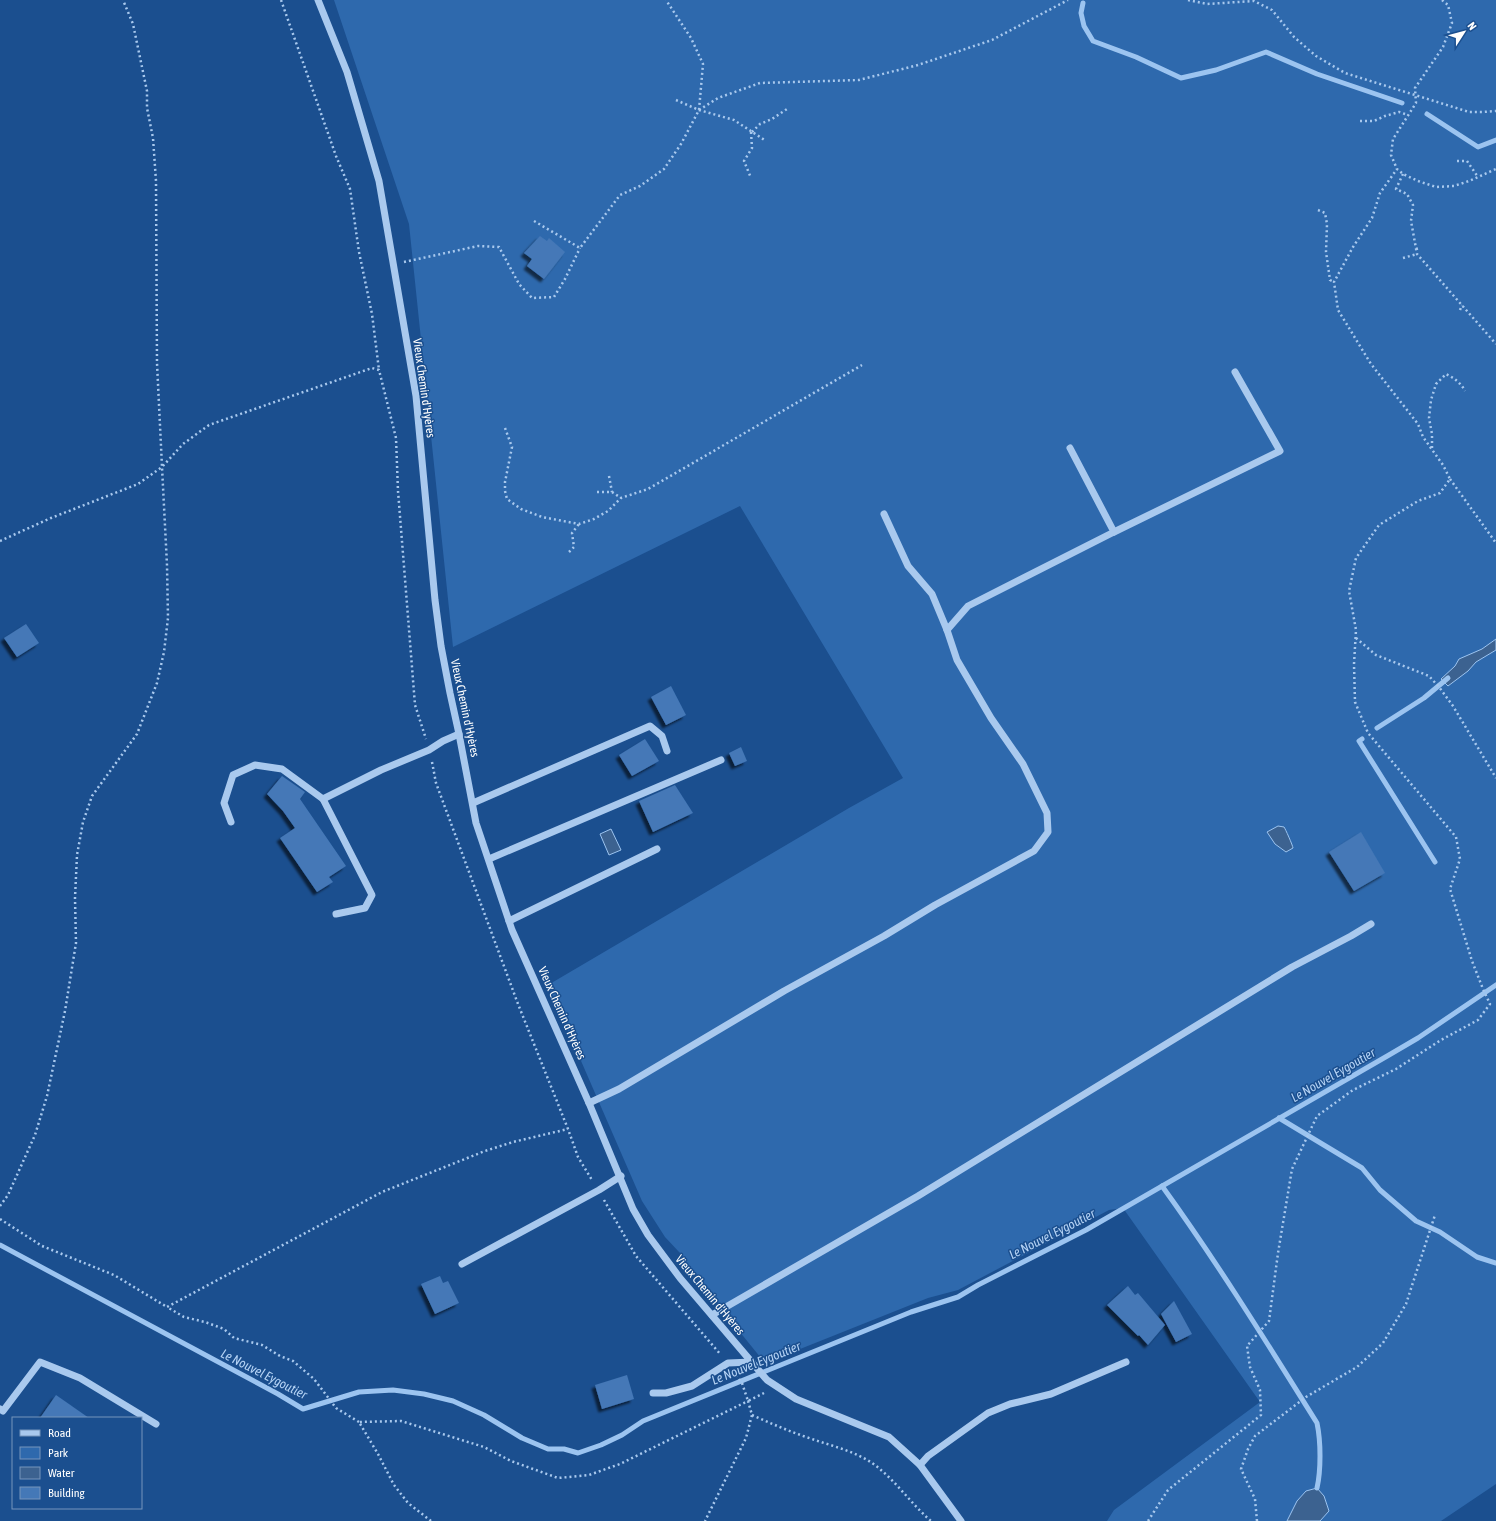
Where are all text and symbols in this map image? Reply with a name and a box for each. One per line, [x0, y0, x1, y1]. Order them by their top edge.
north arrow [1444, 12, 1484, 52]
text: N [1465, 20, 1479, 32]
street label: Vieux Chemin d'Hyères [410, 337, 438, 439]
street label: Vieux Chemin d'Hyères [448, 658, 482, 758]
street label: Vieux Chemin d'Hyères [535, 964, 589, 1062]
water label: Le Nouvel Eygoutier [1288, 1044, 1379, 1105]
water label: Le Nouvel Eygoutier [1006, 1205, 1099, 1262]
street label: Vieux Chemin d'Hyères [672, 1252, 748, 1338]
water label: Le Nouvel Eygoutier [709, 1338, 804, 1388]
water label: Le Nouvel Eygoutier [218, 1346, 311, 1403]
legend [12, 1417, 142, 1509]
text: Road [48, 1426, 71, 1440]
text: Park [48, 1446, 69, 1460]
text: Water [48, 1466, 75, 1480]
text: Building [48, 1486, 86, 1500]

